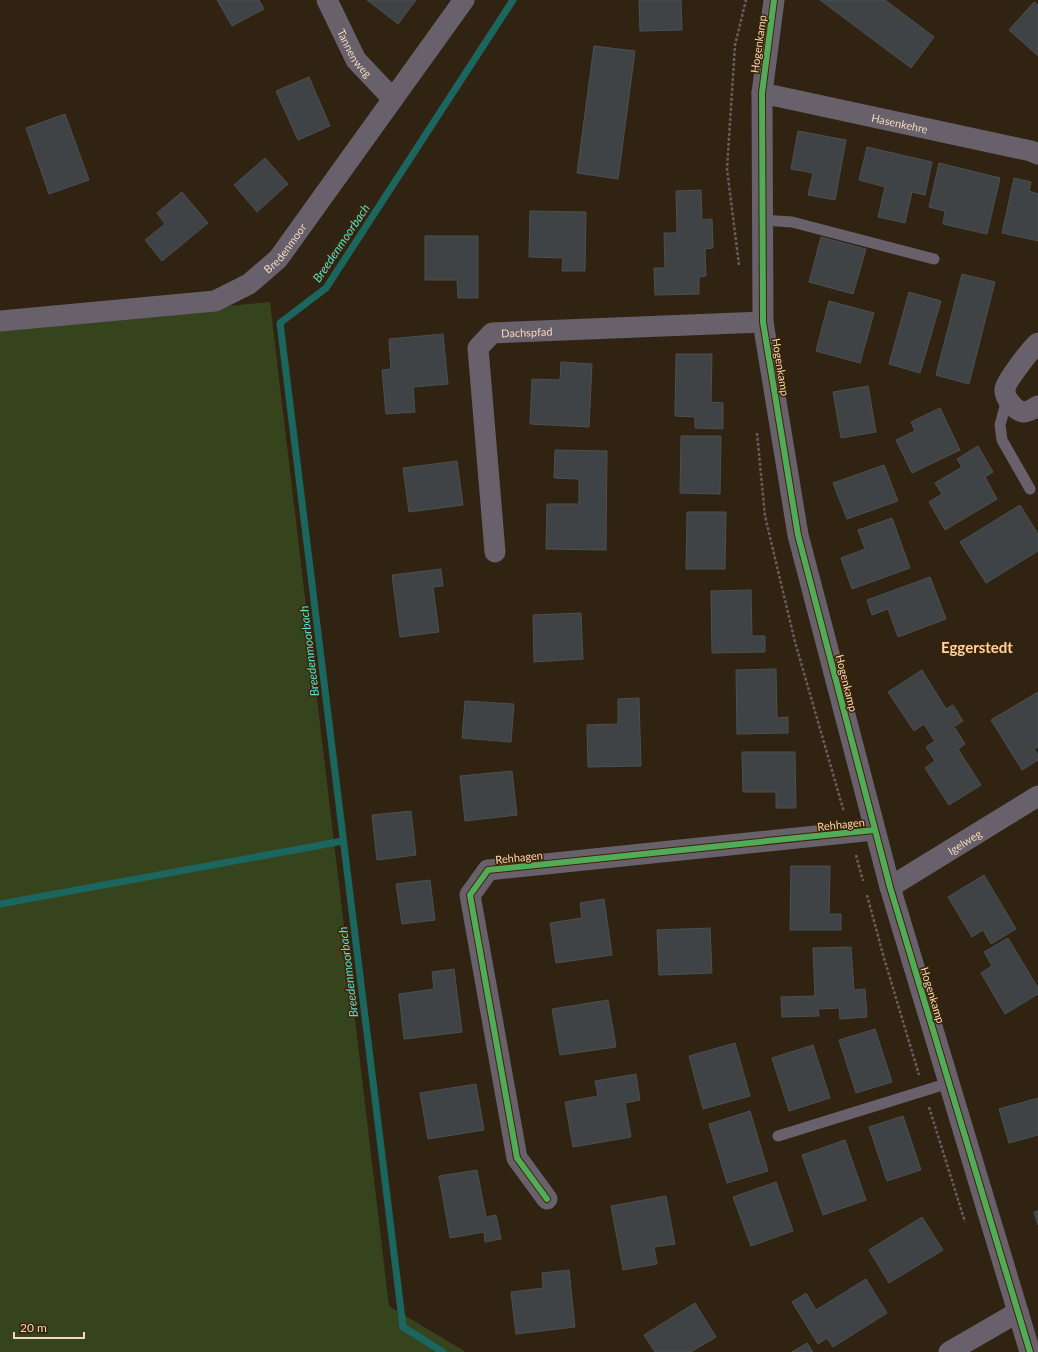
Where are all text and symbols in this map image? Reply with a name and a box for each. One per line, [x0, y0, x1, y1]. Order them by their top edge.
street label: Hogenkamp [748, 14, 768, 74]
street label: Tannenweg [335, 26, 375, 80]
street label: Hasenkehre [870, 110, 929, 135]
water label: Breedenmoorbach [309, 201, 373, 285]
street label: Bredenmoor [261, 220, 308, 275]
street label: Dachspfad [501, 324, 553, 339]
street label: Hogenkamp [770, 337, 792, 397]
water label: Breedenmoorbach [296, 605, 322, 697]
district label: Eggerstedt [941, 638, 1013, 656]
street label: Hogenkamp [834, 653, 860, 713]
street label: Rehhagen [817, 815, 865, 833]
street label: Igelweg [945, 826, 984, 857]
street label: Rehhagen [495, 848, 543, 866]
water label: Breedenmoorbach [335, 926, 361, 1018]
street label: Hogenkamp [918, 965, 948, 1025]
scale bar [14, 1314, 84, 1340]
text: 20 m [20, 1320, 47, 1335]

